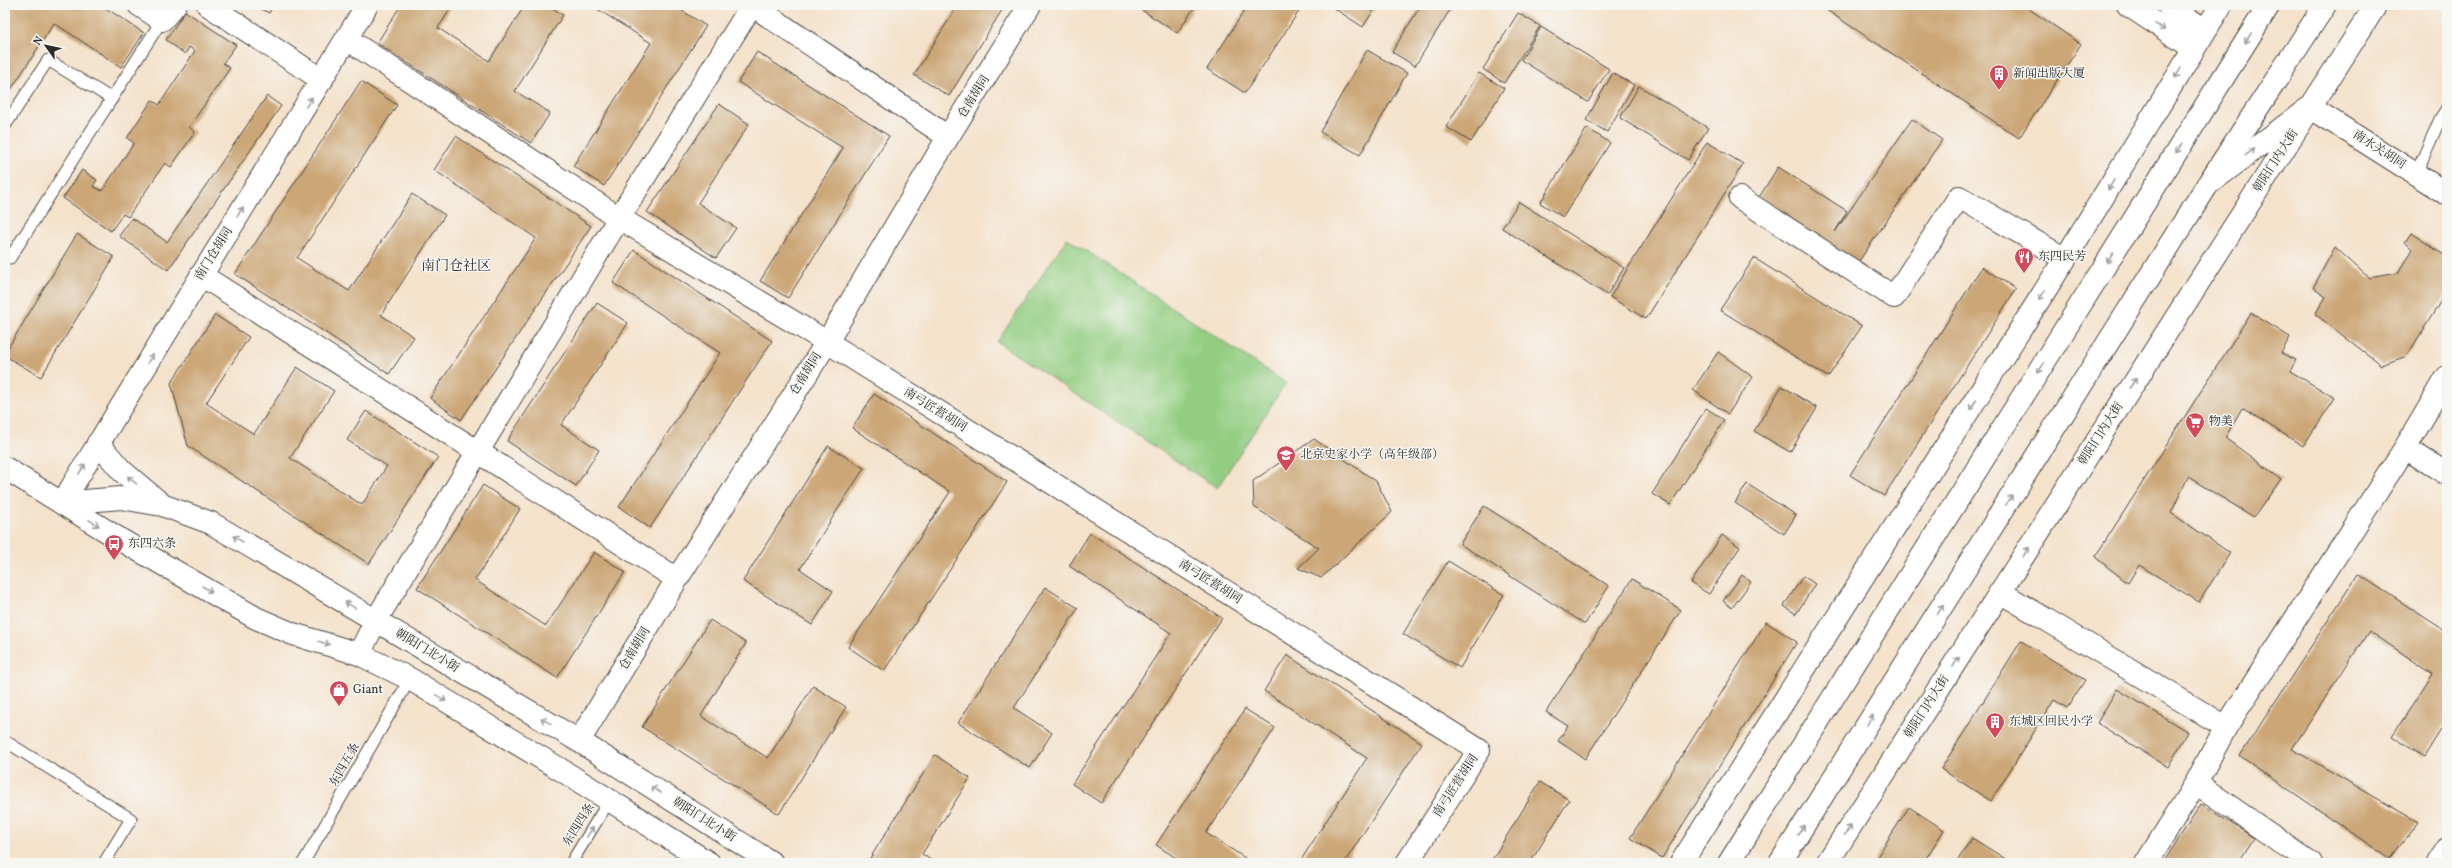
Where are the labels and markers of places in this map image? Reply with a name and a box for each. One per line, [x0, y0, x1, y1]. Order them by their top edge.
building icon: 新闻出版大厦 [1988, 63, 2010, 91]
place label: 新闻出版大厦 [2013, 66, 2085, 82]
restaurant icon: 东四民芳 [2013, 246, 2035, 274]
place label: 东四民芳 [2038, 249, 2086, 265]
supermarket icon: 物美 [2184, 411, 2206, 439]
place label: 物美 [2209, 414, 2233, 430]
school or university icon: 北京史家小学（高年级部） [1275, 444, 1297, 472]
place label: 北京史家小学（高年级部） [1300, 447, 1444, 463]
bus stop icon: 东四六条 [103, 533, 125, 561]
place label: 东四六条 [128, 536, 176, 552]
shop icon: Giant [328, 679, 350, 707]
place label: Giant [353, 682, 383, 698]
building icon: 东城区回民小学 [1984, 711, 2006, 739]
place label: 东城区回民小学 [2009, 714, 2093, 730]

